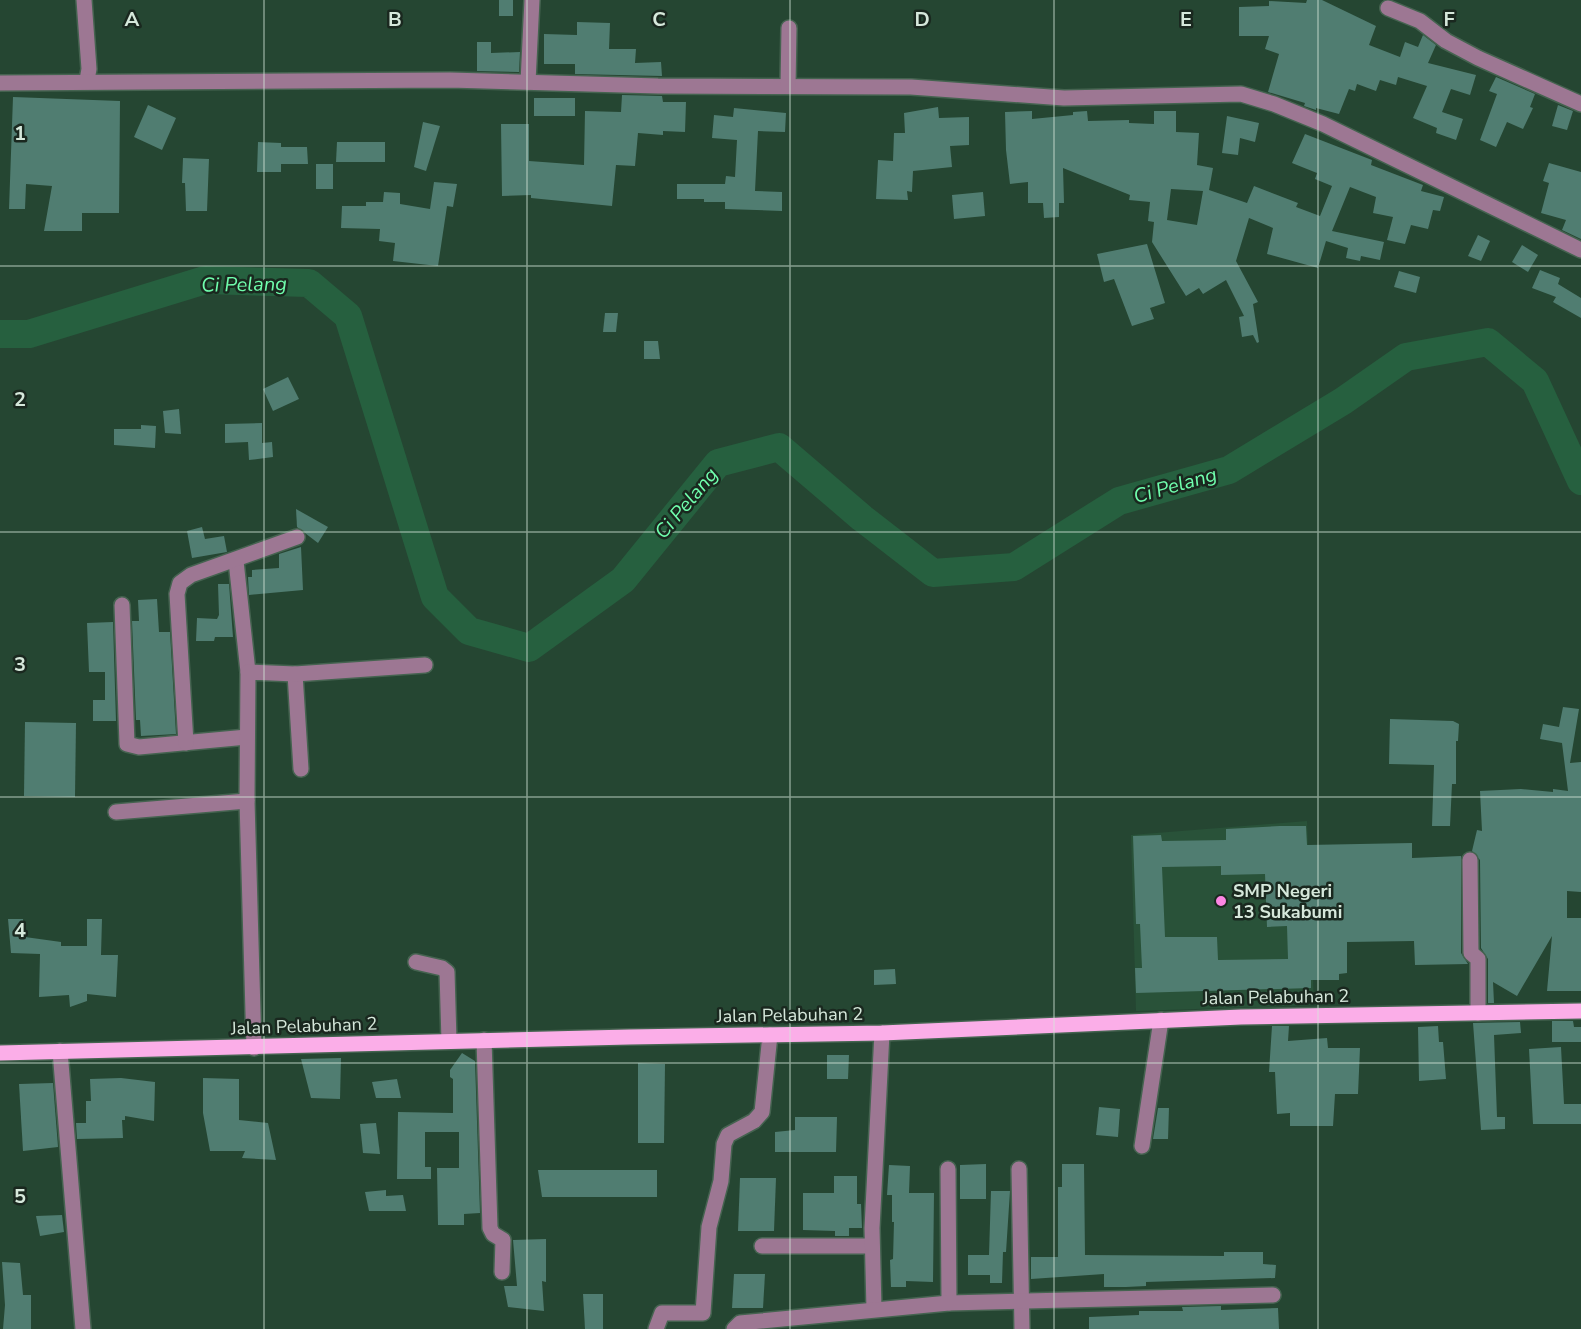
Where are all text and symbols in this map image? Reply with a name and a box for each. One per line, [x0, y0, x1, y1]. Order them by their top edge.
text: A [125, 6, 140, 33]
text: B [388, 6, 402, 33]
text: C [652, 6, 666, 33]
text: D [914, 6, 930, 33]
text: E [1180, 6, 1192, 33]
text: F [1443, 6, 1455, 33]
text: 1 [14, 120, 26, 147]
water label: Ci Pelang [201, 270, 287, 299]
text: 2 [14, 386, 26, 413]
water label: Ci Pelang [1130, 461, 1220, 510]
water label: Ci Pelang [648, 462, 724, 545]
text: 3 [14, 651, 26, 678]
place label: SMP Negeri 13 Sukabumi [1233, 879, 1342, 924]
marker: SMP Negeri 13 Sukabumi [1214, 894, 1228, 908]
text: 4 [14, 917, 26, 944]
street label: Jalan Pelabuhan 2 [1202, 984, 1349, 1010]
street label: Jalan Pelabuhan 2 [716, 1002, 863, 1028]
street label: Jalan Pelabuhan 2 [229, 1011, 378, 1041]
text: 5 [14, 1183, 26, 1210]

